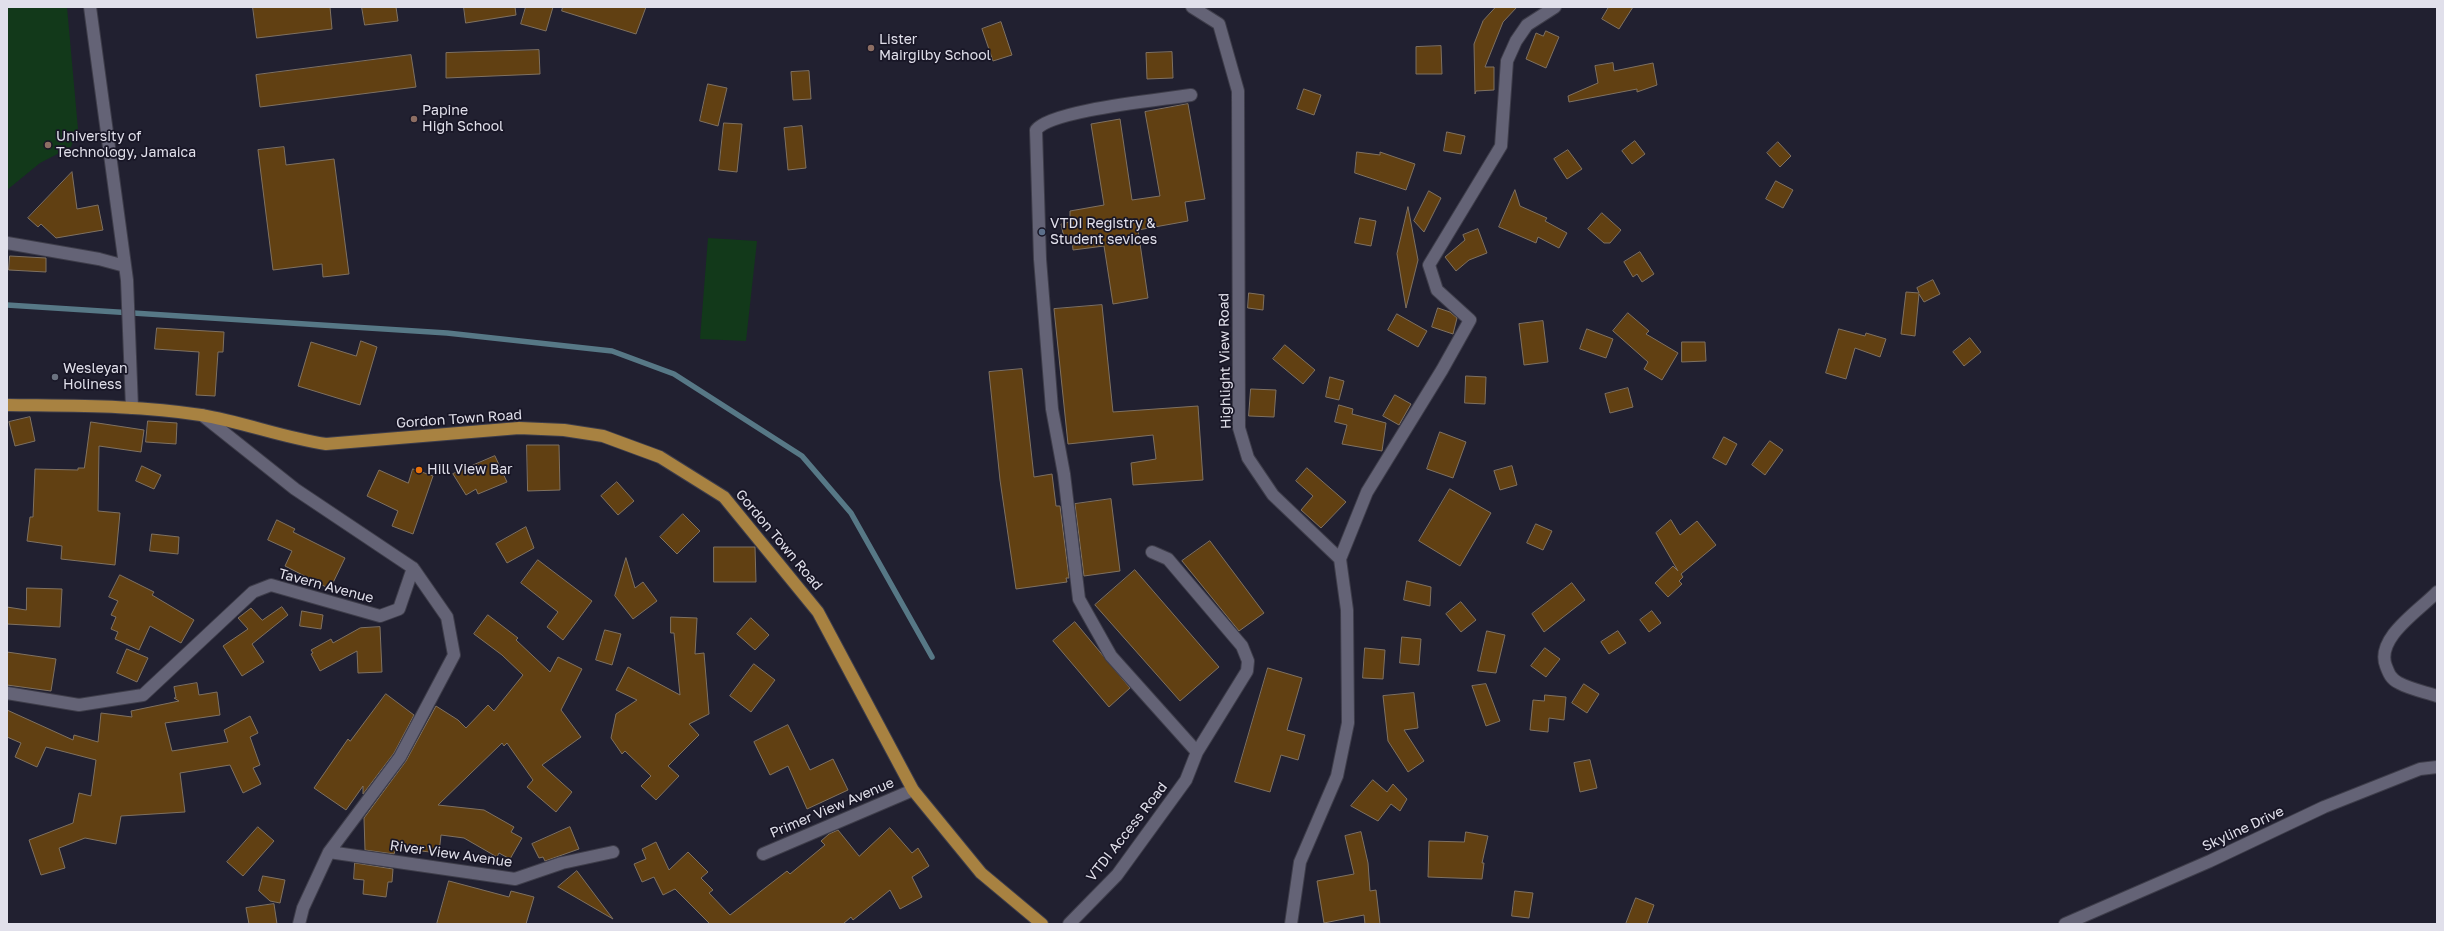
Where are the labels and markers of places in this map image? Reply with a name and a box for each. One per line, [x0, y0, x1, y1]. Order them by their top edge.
place label: Lister Mairgilby School [879, 32, 991, 64]
marker: Lister Mairgilby School [866, 43, 876, 53]
place label: Papine High School [422, 103, 504, 136]
marker: Papine High School [409, 114, 419, 124]
place label: University of Technology, Jamaica [56, 129, 196, 162]
marker: University of Technology, Jamaica [43, 140, 53, 150]
place label: VTDI Registry & Student sevices [1050, 216, 1157, 248]
marker: VTDI Registry & Student sevices [1037, 227, 1047, 237]
place label: Wesleyan Holiness [63, 361, 128, 394]
marker: Wesleyan Holiness [50, 372, 60, 382]
place label: Hill View Bar [427, 462, 513, 478]
marker: Hill View Bar [414, 465, 424, 475]

